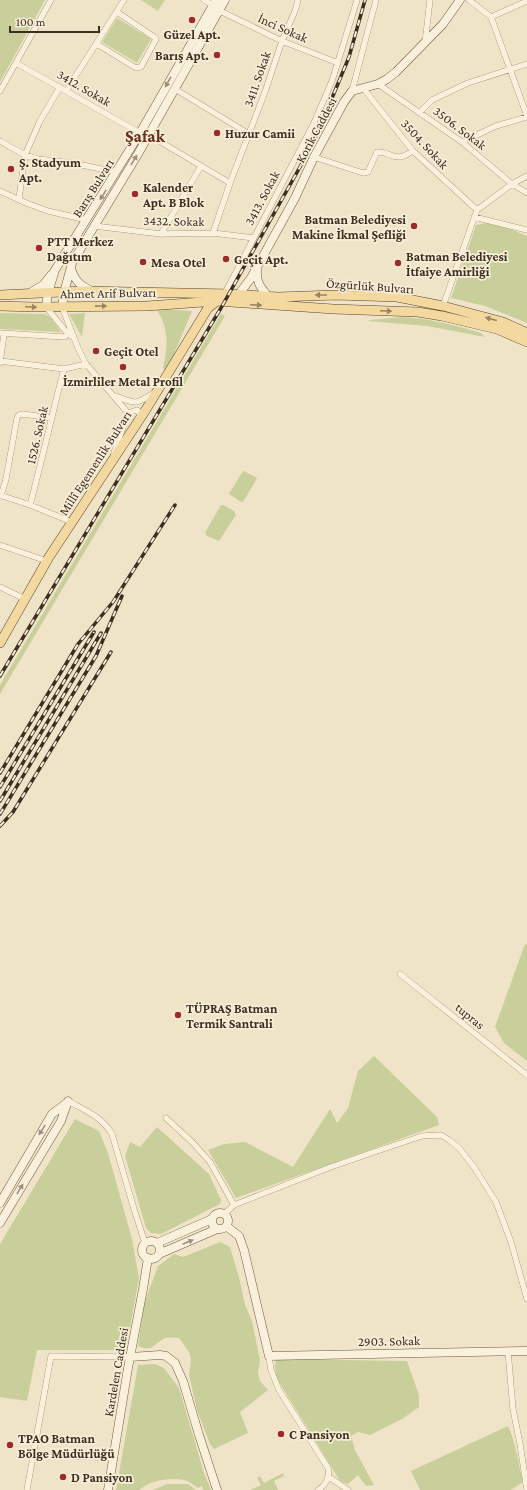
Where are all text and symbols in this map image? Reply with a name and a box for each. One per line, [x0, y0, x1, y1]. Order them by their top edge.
scale bar [10, 8, 99, 34]
street label: İnci Sokak [256, 10, 311, 46]
text: 100 m [16, 15, 46, 29]
marker: Güzel Apt. [187, 15, 197, 25]
place label: Güzel Apt. [163, 27, 221, 42]
place label: Barış Apt. [155, 48, 209, 63]
street label: 3411. Sokak [241, 49, 274, 109]
marker: Barış Apt. [212, 50, 222, 60]
street label: 3412. Sokak [54, 67, 114, 110]
one-way arrow [165, 77, 172, 88]
street label: Korik Caddesi [292, 94, 340, 165]
street label: 3506. Sokak [431, 103, 490, 153]
street label: 3504. Sokak [398, 116, 452, 173]
place label: Huzur Camii [225, 126, 295, 141]
district label: Şafak [125, 127, 166, 146]
marker: Huzur Camii [212, 128, 222, 138]
place label: Ş. Stadyum Apt. [18, 155, 81, 185]
one-way arrow [130, 155, 138, 165]
street label: Barış Bulvarı [69, 156, 117, 220]
marker: Ş. Stadyum Apt. [6, 164, 16, 174]
street label: 3413. Sokak [241, 168, 283, 228]
place label: Kalender Apt. B Blok [142, 180, 205, 210]
marker: Kalender Apt. B Blok [130, 189, 140, 199]
one-way arrow [99, 190, 107, 200]
place label: Batman Belediyesi Makine İkmal Şefliği [292, 212, 406, 242]
street label: 3432. Sokak [143, 213, 206, 229]
marker: Batman Belediyesi Makine İkmal Şefliği [409, 221, 419, 231]
place label: PTT Merkez Dağıtım [47, 234, 114, 264]
marker: PTT Merkez Dağıtım [34, 243, 44, 253]
place label: Batman Belediyesi İtfaiye Amirliği [406, 249, 508, 279]
place label: Geçit Apt. [234, 252, 289, 267]
marker: Geçit Apt. [221, 254, 231, 264]
place label: Mesa Otel [151, 255, 206, 270]
marker: Mesa Otel [138, 257, 148, 267]
marker: Batman Belediyesi İtfaiye Amirliği [393, 258, 403, 268]
street label: Özgürlük Bulvarı [325, 275, 415, 297]
street label: Ahmet Arif Bulvarı [60, 285, 157, 301]
one-way arrow [314, 292, 327, 298]
one-way arrow [250, 301, 262, 308]
one-way arrow [95, 303, 107, 310]
one-way arrow [25, 304, 38, 310]
one-way arrow [380, 308, 393, 314]
one-way arrow [484, 316, 496, 322]
place label: Geçit Otel [104, 344, 159, 359]
marker: Geçit Otel [91, 346, 101, 356]
marker: İzmirliler Metal Profil [118, 362, 128, 372]
place label: İzmirliler Metal Profil [63, 374, 183, 389]
street label: 1526. Sokak [23, 404, 51, 465]
street label: Millî Egemenlik Bulvarı [56, 407, 135, 518]
street label: tupras [452, 1000, 488, 1032]
place label: TÜPRAŞ Batman Termik Santrali [186, 1001, 278, 1031]
marker: TÜPRAŞ Batman Termik Santrali [173, 1010, 183, 1020]
one-way arrow [39, 1124, 46, 1136]
one-way arrow [17, 1183, 24, 1195]
one-way arrow [183, 1238, 195, 1244]
street label: Kardelen Caddesi [101, 1326, 131, 1418]
street label: 2903. Sokak [358, 1333, 421, 1349]
place label: C Pansiyon [289, 1427, 350, 1442]
marker: C Pansiyon [276, 1429, 286, 1439]
place label: TPAO Batman Bölge Müdürlüğü [18, 1431, 115, 1461]
marker: TPAO Batman Bölge Müdürlüğü [5, 1440, 15, 1450]
place label: D Pansiyon [71, 1470, 133, 1485]
marker: D Pansiyon [58, 1472, 68, 1482]

